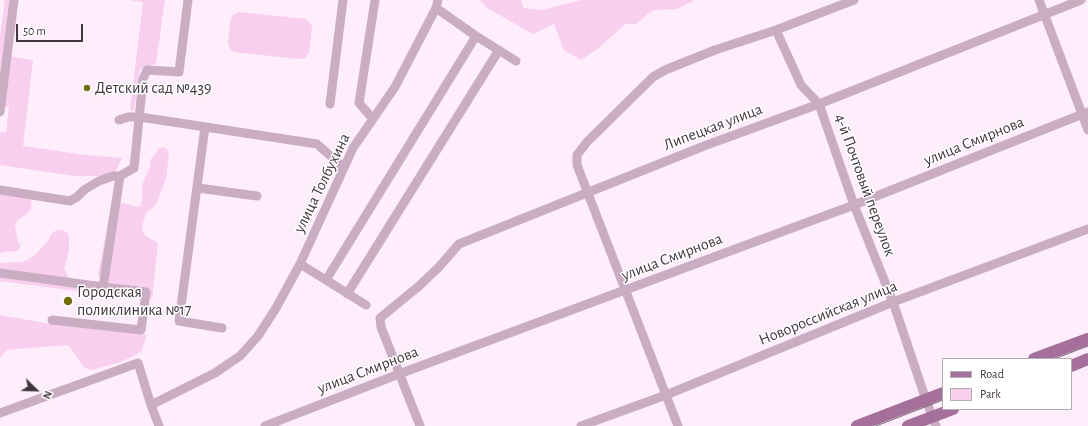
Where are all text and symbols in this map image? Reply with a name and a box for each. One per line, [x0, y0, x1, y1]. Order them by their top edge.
scale bar [18, 16, 85, 42]
text: 50 m [23, 25, 46, 37]
place label: Детский сад №439 [95, 78, 212, 98]
marker: Детский сад №439 [82, 83, 92, 93]
street label: Липецкая улица [661, 99, 765, 155]
street label: 4-й Почтовый переулок [830, 111, 900, 259]
street label: улица Смирнова [921, 112, 1027, 170]
street label: улица Толбухина [290, 130, 354, 236]
street label: улица Смирнова [619, 229, 725, 285]
street label: Новороссийская улица [756, 276, 900, 350]
place label: Городская поликлиника №17 [77, 282, 191, 320]
marker: Городская поликлиника №17 [62, 295, 74, 307]
street label: улица Смирнова [315, 342, 421, 398]
legend [942, 358, 1072, 410]
text: Road [980, 368, 1004, 380]
north arrow [16, 370, 56, 410]
text: Park [980, 388, 1001, 400]
text: N [41, 389, 54, 401]

